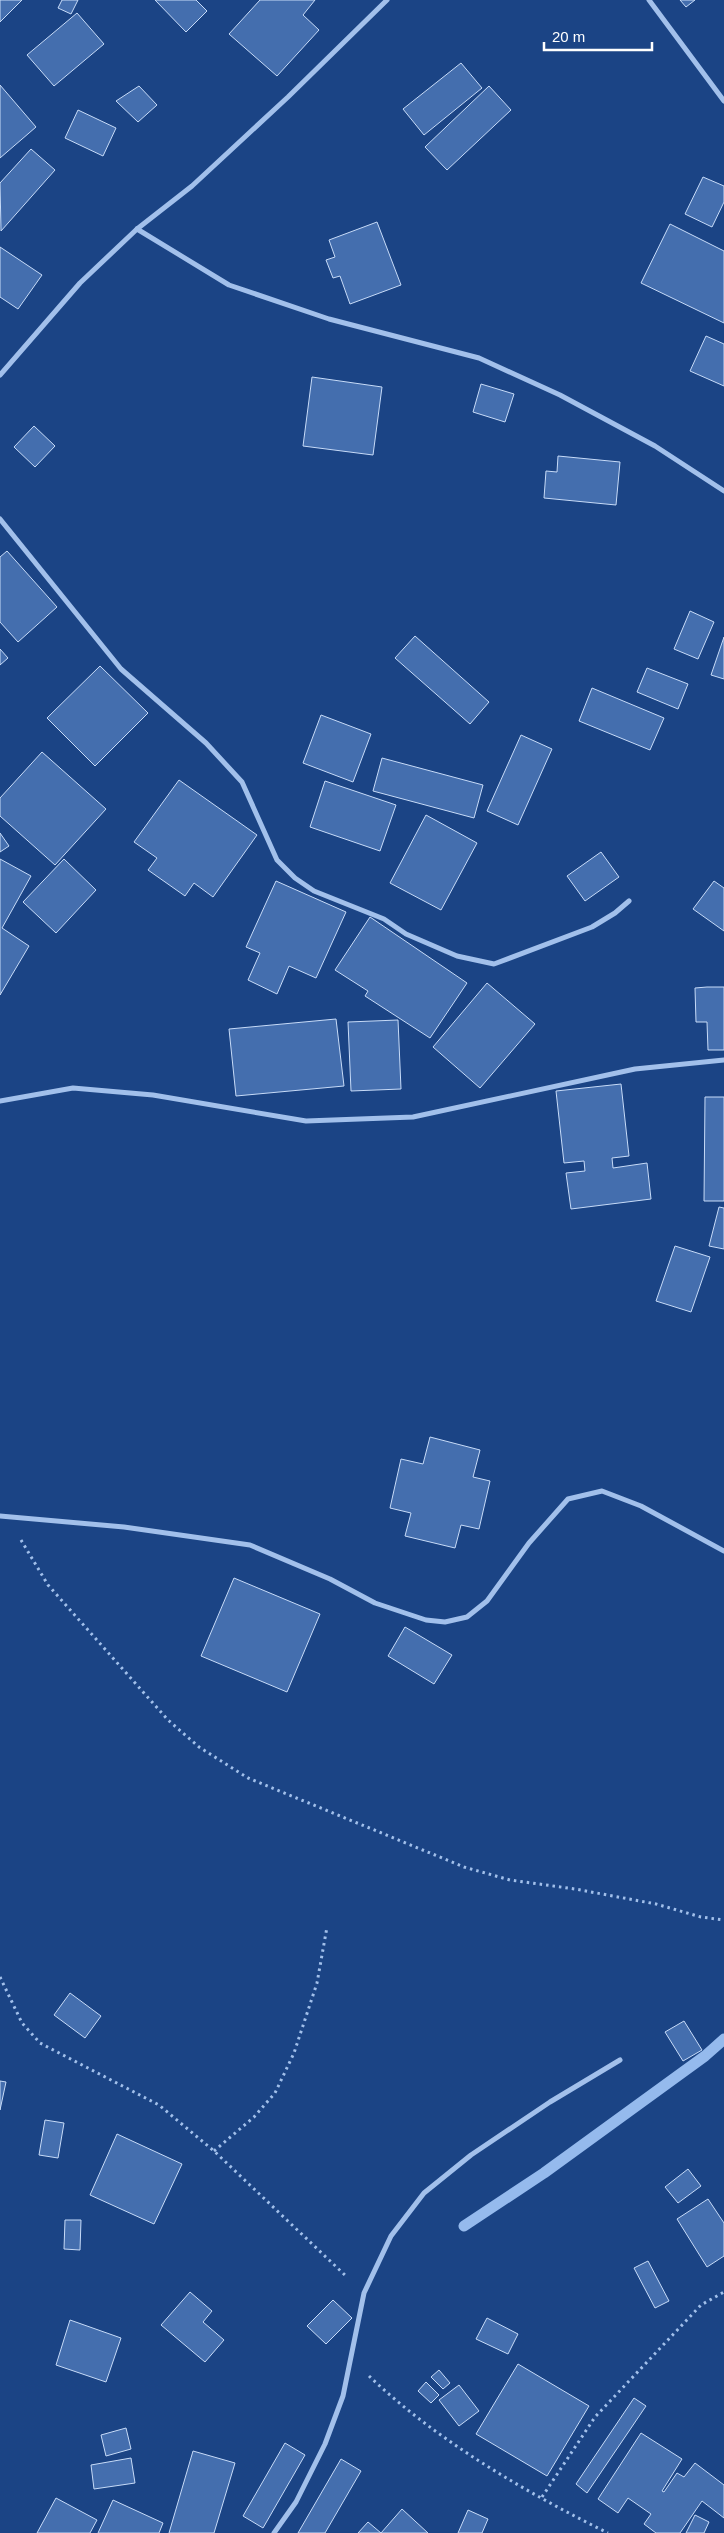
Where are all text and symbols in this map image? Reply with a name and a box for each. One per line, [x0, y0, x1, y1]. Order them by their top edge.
scale bar [544, 20, 652, 52]
text: 20 m [552, 28, 585, 45]

